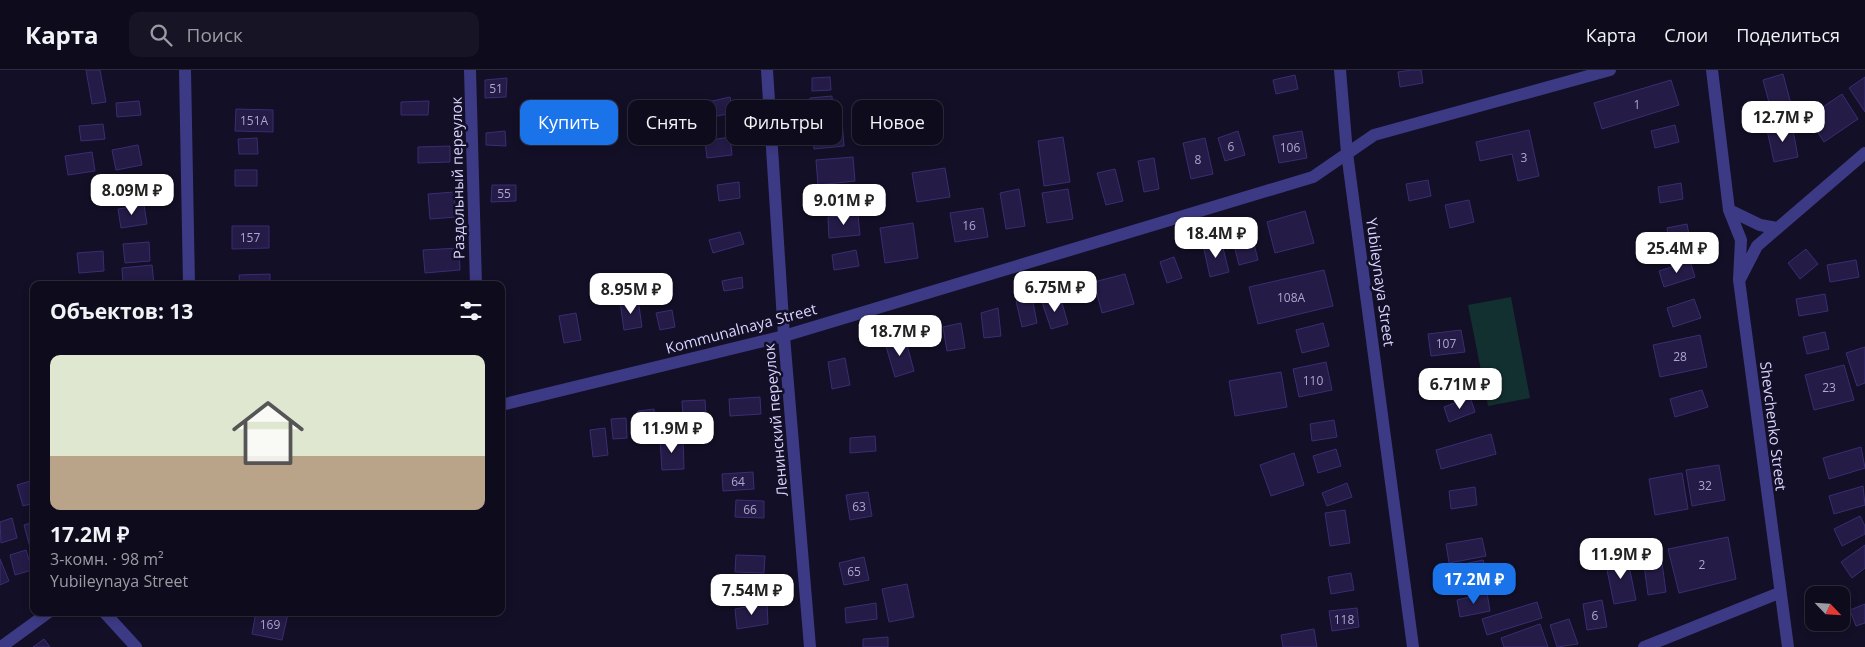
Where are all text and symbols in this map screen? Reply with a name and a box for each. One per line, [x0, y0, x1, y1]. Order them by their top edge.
search box [129, 12, 479, 57]
text: Карта [25, 18, 99, 51]
icon: search [147, 21, 175, 49]
text: Поиск [187, 22, 243, 48]
text: Карта [1586, 23, 1636, 47]
text: Слои [1664, 23, 1708, 47]
text: Поделиться [1736, 23, 1840, 47]
house number: 51 [489, 80, 503, 97]
street label: Раздольный переулок [446, 96, 468, 259]
house number: 1 [1634, 96, 1640, 113]
chip: Купить [520, 100, 618, 145]
chip: Снять [628, 100, 716, 145]
chip: Фильтры [726, 100, 842, 145]
chip: Новое [852, 100, 943, 145]
pin: 12.7M ₽ [1737, 100, 1829, 143]
text: 12.7M ₽ [1753, 106, 1813, 128]
house number: 151А [240, 112, 268, 129]
house number: 6 [1228, 138, 1235, 155]
house number: 106 [1280, 139, 1300, 156]
house number: 3 [1521, 149, 1528, 166]
house number: 8 [1195, 151, 1202, 168]
pin: 8.09M ₽ [86, 174, 178, 216]
text: 8.09M ₽ [102, 179, 162, 201]
pin: 9.01M ₽ [798, 184, 890, 226]
house number: 55 [497, 185, 511, 202]
text: 9.01M ₽ [814, 189, 874, 211]
pin: 18.4M ₽ [1170, 216, 1262, 259]
house number: 16 [962, 217, 976, 234]
street label: Yubileynaya Street [1362, 217, 1400, 347]
text: 18.4M ₽ [1186, 222, 1246, 244]
house number: 157 [240, 229, 260, 246]
pin: 25.4M ₽ [1631, 232, 1723, 274]
text: 25.4M ₽ [1647, 237, 1707, 259]
pin: 6.75M ₽ [1009, 270, 1101, 313]
pin: 8.95M ₽ [585, 272, 677, 315]
text: 6.75M ₽ [1025, 276, 1085, 298]
text: 8.95M ₽ [601, 278, 661, 300]
house number: 108А [1277, 289, 1305, 306]
text: Объектов: 13 [50, 297, 193, 325]
icon: filters [457, 297, 485, 325]
street label: Kommunalnaya Street [663, 298, 819, 358]
pin: 18.7M ₽ [854, 314, 946, 357]
text: 18.7M ₽ [870, 320, 930, 342]
house number: 107 [1436, 335, 1456, 352]
street label: Ленинский переулок [758, 342, 792, 497]
house number: 28 [1673, 348, 1687, 365]
street label: Shevchenko Street [1756, 360, 1792, 492]
pin: 6.71M ₽ [1414, 368, 1506, 410]
house number: 110 [1303, 372, 1323, 389]
text: 6.71M ₽ [1430, 373, 1490, 395]
house number: 23 [1822, 379, 1836, 396]
icon: home [223, 388, 313, 478]
pin: 11.9M ₽ [626, 412, 718, 454]
text: 11.9M ₽ [642, 417, 702, 439]
house number: 64 [731, 473, 745, 490]
house number: 32 [1698, 477, 1712, 494]
house number: 63 [852, 498, 866, 515]
house number: 66 [743, 501, 757, 518]
text: 17.2M ₽ [50, 520, 130, 548]
pin: 11.9M ₽ [1575, 538, 1667, 580]
text: 11.9M ₽ [1591, 543, 1651, 565]
text: 3-комн. · 98 m² [50, 548, 164, 570]
house number: 2 [1699, 556, 1706, 573]
pin: 17.2M ₽ [1428, 562, 1520, 605]
house number: 65 [847, 563, 861, 580]
text: 17.2M ₽ [1444, 568, 1504, 590]
text: Yubileynaya Street [50, 570, 188, 592]
pin: 7.54M ₽ [706, 574, 798, 616]
text: 7.54M ₽ [722, 579, 782, 601]
north arrow [1805, 586, 1850, 631]
map controls [1805, 586, 1850, 631]
house number: 6 [1592, 607, 1599, 624]
house number: 118 [1334, 611, 1354, 628]
house number: 169 [260, 616, 280, 633]

